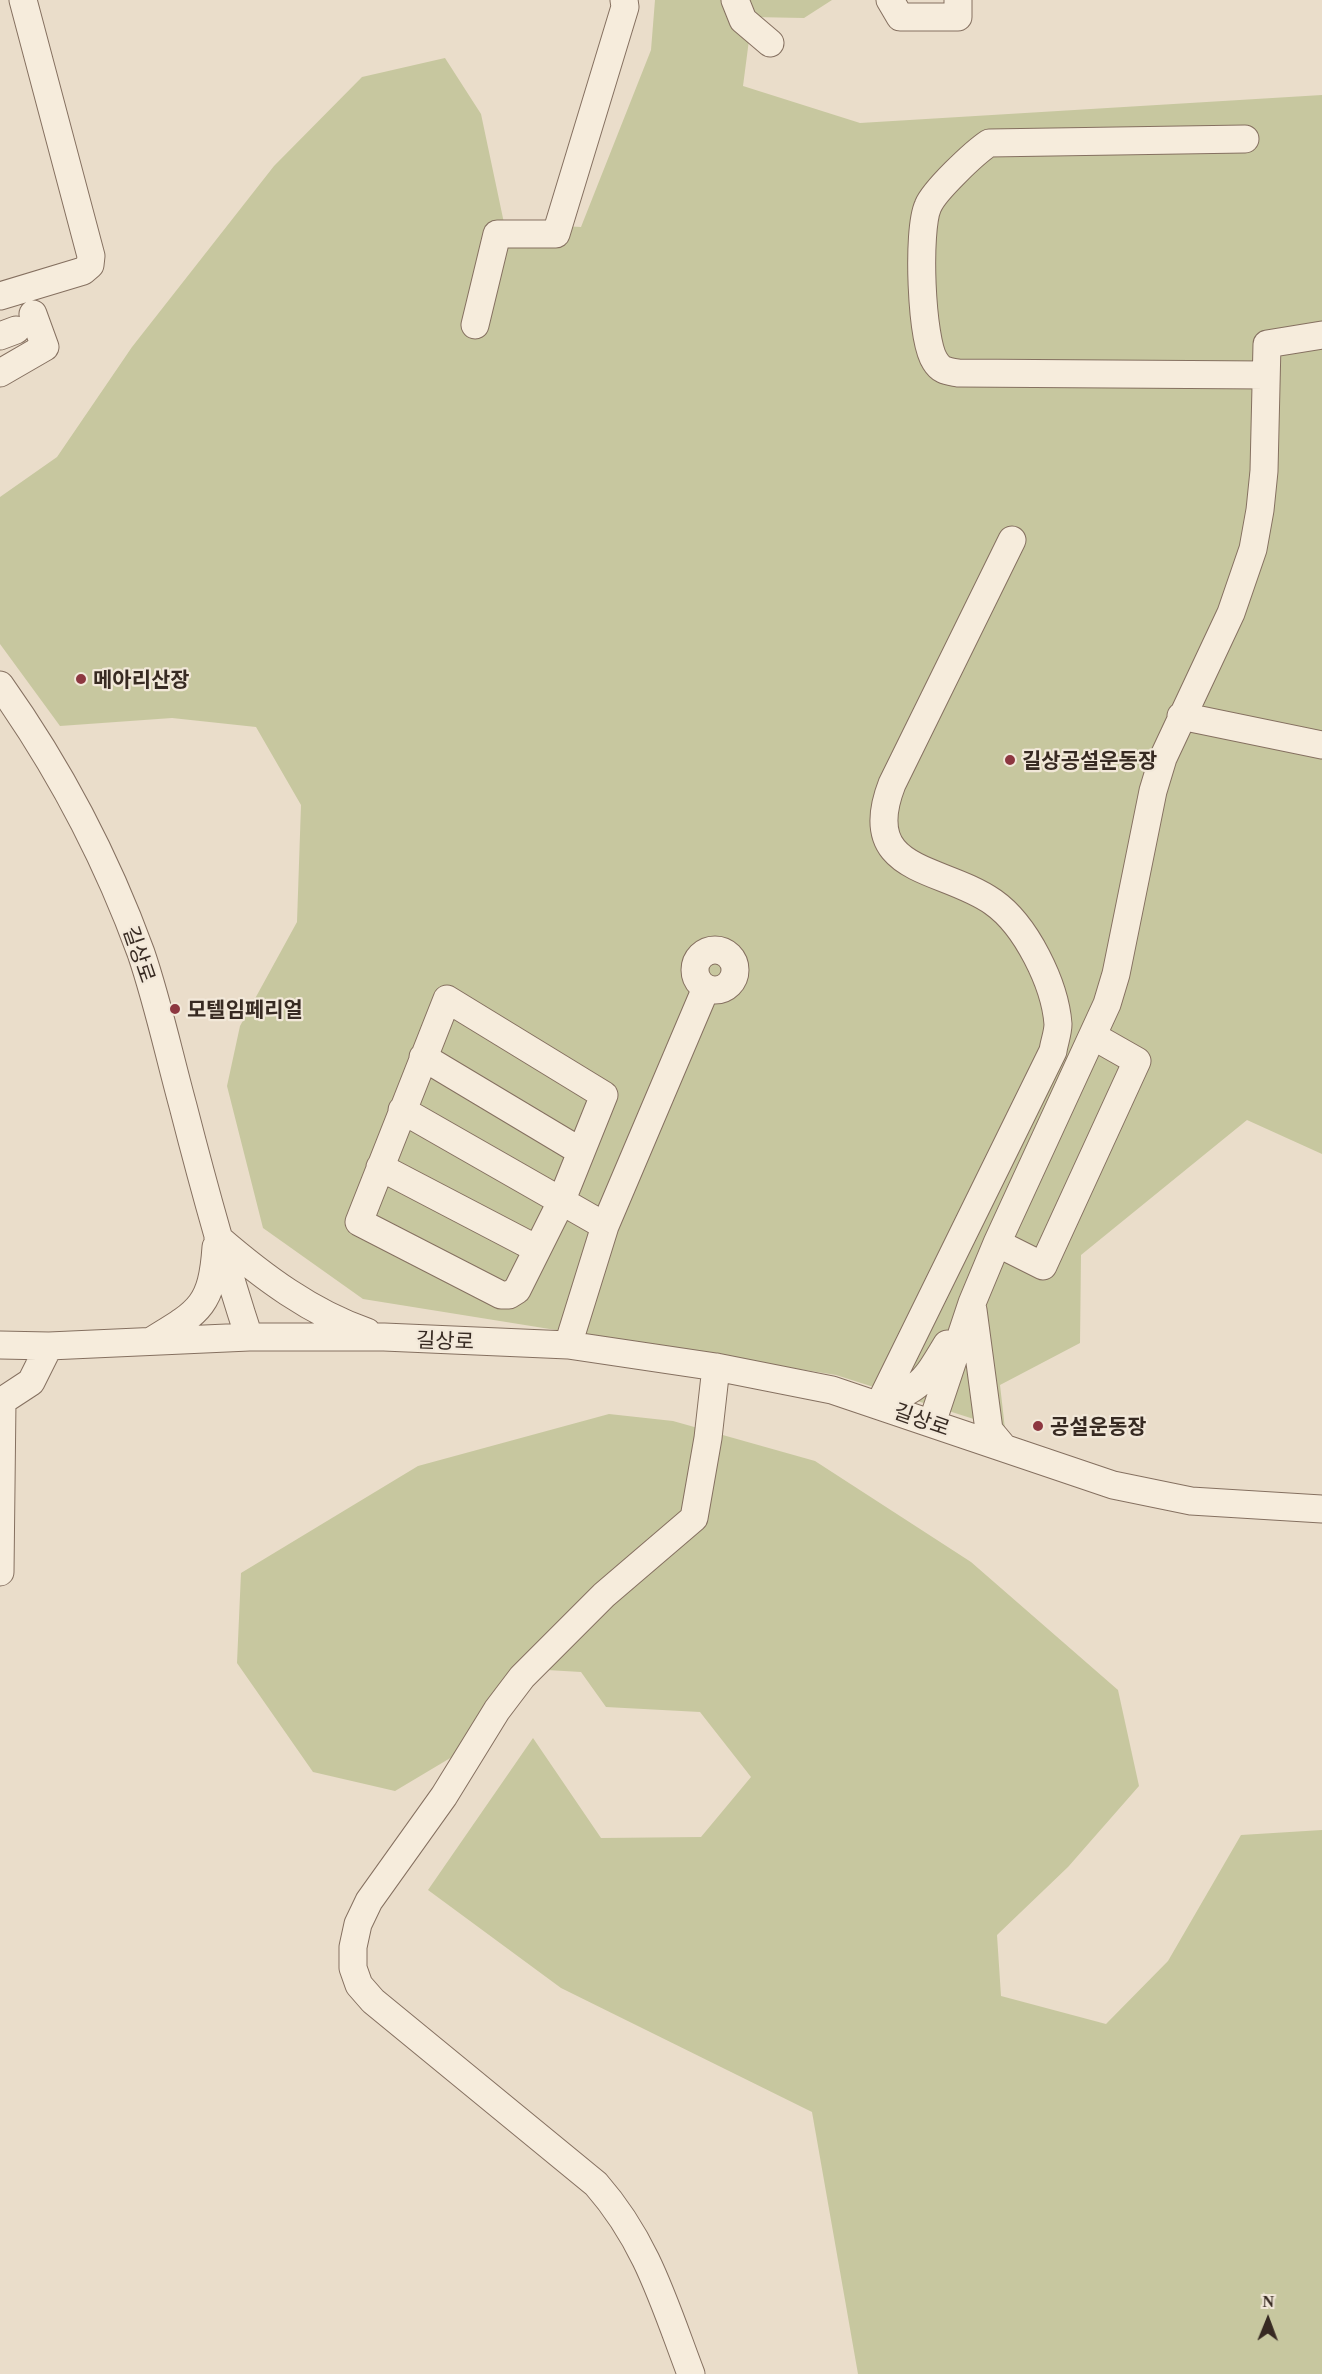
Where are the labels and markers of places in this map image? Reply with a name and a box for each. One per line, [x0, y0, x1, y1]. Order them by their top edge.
place label: 메아리산장 [93, 666, 190, 692]
marker: 메아리산장 [74, 672, 88, 686]
place label: 길상공설운동장 [1022, 747, 1157, 773]
marker: 길상공설운동장 [1003, 753, 1017, 767]
place label: 모텔임페리얼 [187, 996, 303, 1022]
marker: 모텔임페리얼 [168, 1002, 182, 1016]
place label: 공설운동장 [1050, 1413, 1147, 1439]
marker: 공설운동장 [1031, 1419, 1045, 1433]

